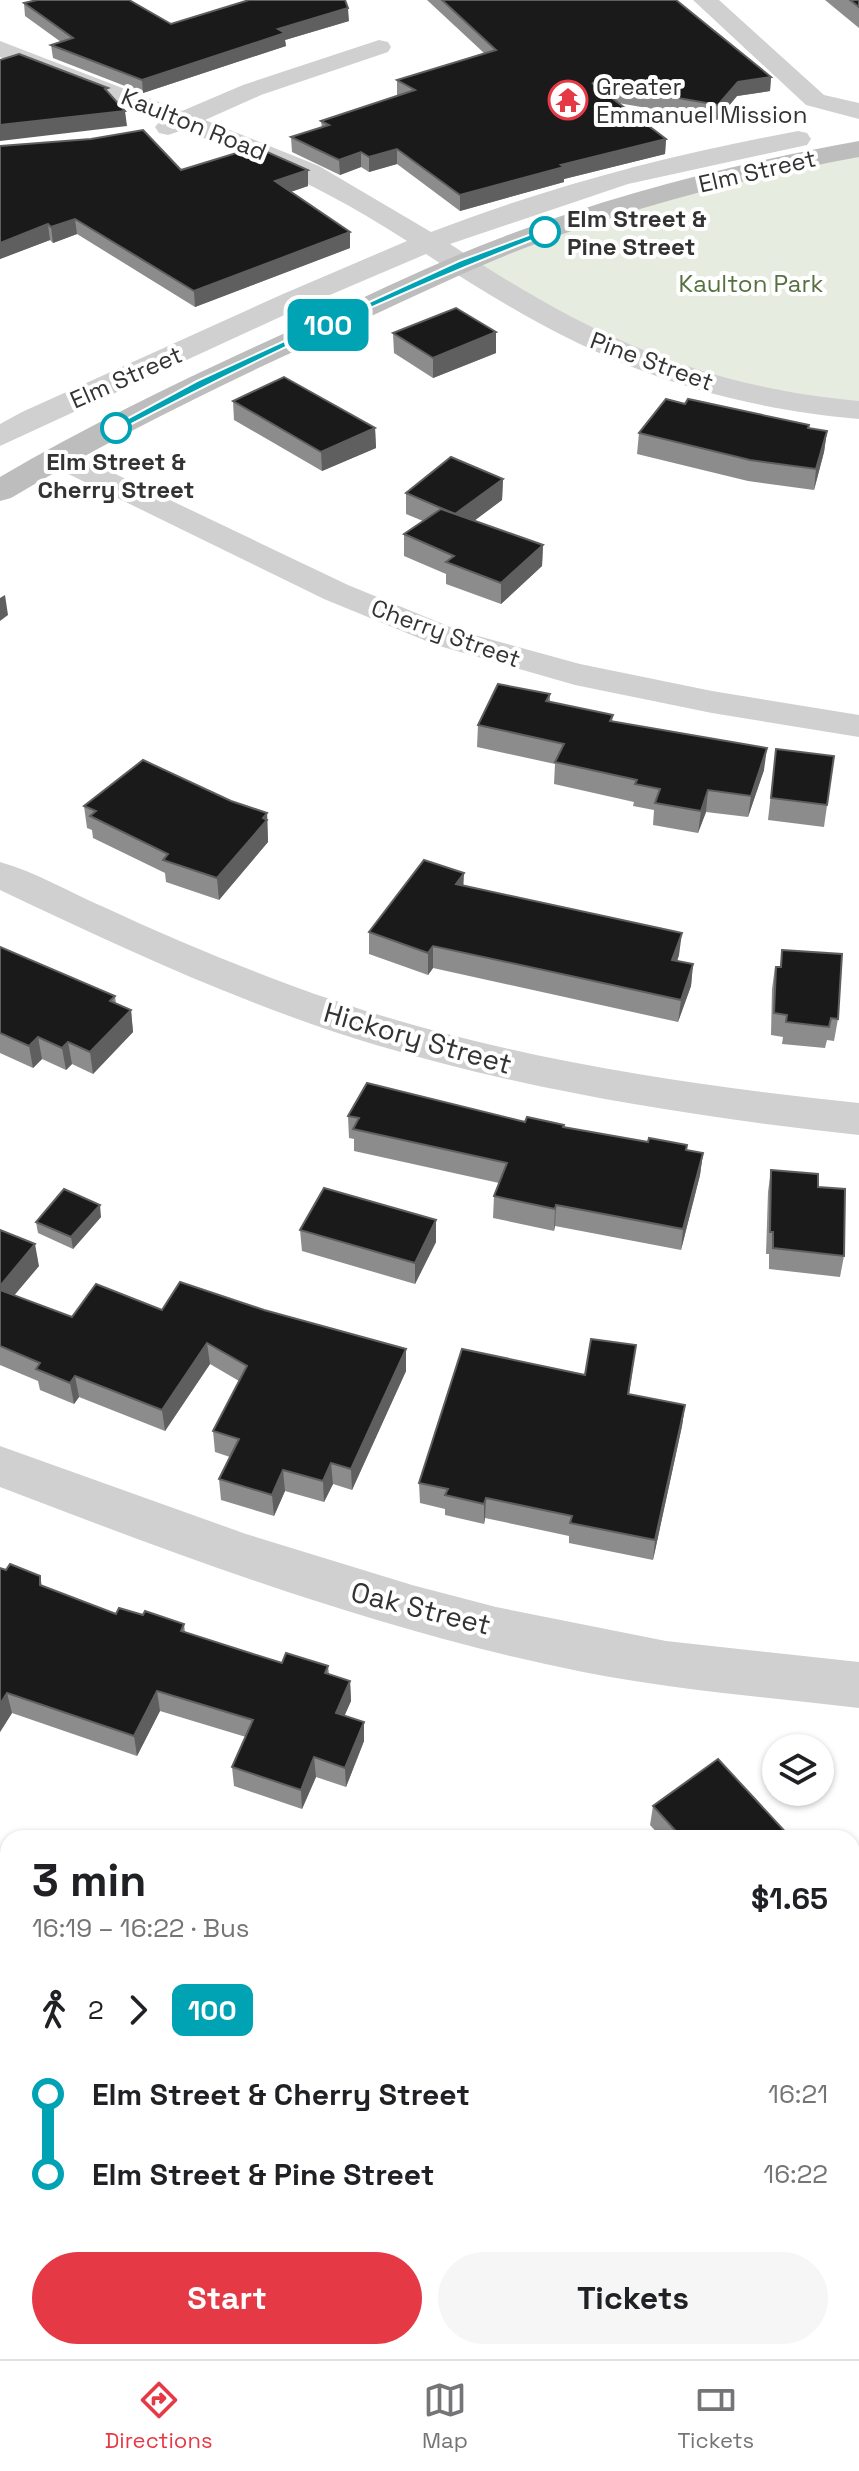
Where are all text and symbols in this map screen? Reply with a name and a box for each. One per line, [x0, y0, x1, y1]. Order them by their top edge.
place label: Greater Emmanuel Mission [596, 71, 807, 130]
temple icon: Greater Emmanuel Mission [547, 79, 589, 121]
street label: Kaulton Road [117, 81, 271, 167]
street label: Elm Street [695, 142, 819, 200]
place label: Elm Street & Pine Street [567, 203, 706, 262]
marker: Elm Street & Pine Street [530, 217, 560, 247]
park label: Kaulton Park [679, 268, 824, 299]
line badge: 100 [282, 299, 374, 351]
text: 100 [304, 307, 352, 343]
street label: Pine Street [586, 324, 718, 398]
street label: Elm Street [65, 339, 187, 415]
marker: Elm Street & Cherry Street [101, 413, 131, 443]
place label: Elm Street & Cherry Street [38, 446, 194, 505]
street label: Cherry Street [367, 592, 525, 674]
street label: Hickory Street [320, 994, 516, 1082]
street label: Oak Street [347, 1573, 495, 1643]
map controls [762, 1734, 834, 1806]
button: layers [762, 1734, 834, 1806]
text: 3 min [32, 1853, 146, 1909]
text: $1.65 [751, 1879, 828, 1918]
text: 16:19 – 16:22 · Bus [32, 1911, 250, 1945]
icon: walk [32, 1988, 76, 2032]
icon: forward [116, 1988, 160, 2032]
text: 100 [188, 1992, 237, 2028]
text: 2 [88, 1993, 104, 2027]
text: Elm Street & Cherry Street [92, 2075, 470, 2114]
text: 16:21 [768, 2077, 828, 2111]
text: Elm Street & Pine Street [92, 2155, 434, 2194]
text: 16:22 [763, 2157, 828, 2191]
button: Start [32, 2252, 422, 2344]
button: Tickets [438, 2252, 828, 2344]
tab: Directions [105, 2378, 213, 2454]
tab: Map [422, 2378, 468, 2454]
tab: Tickets [677, 2378, 754, 2454]

